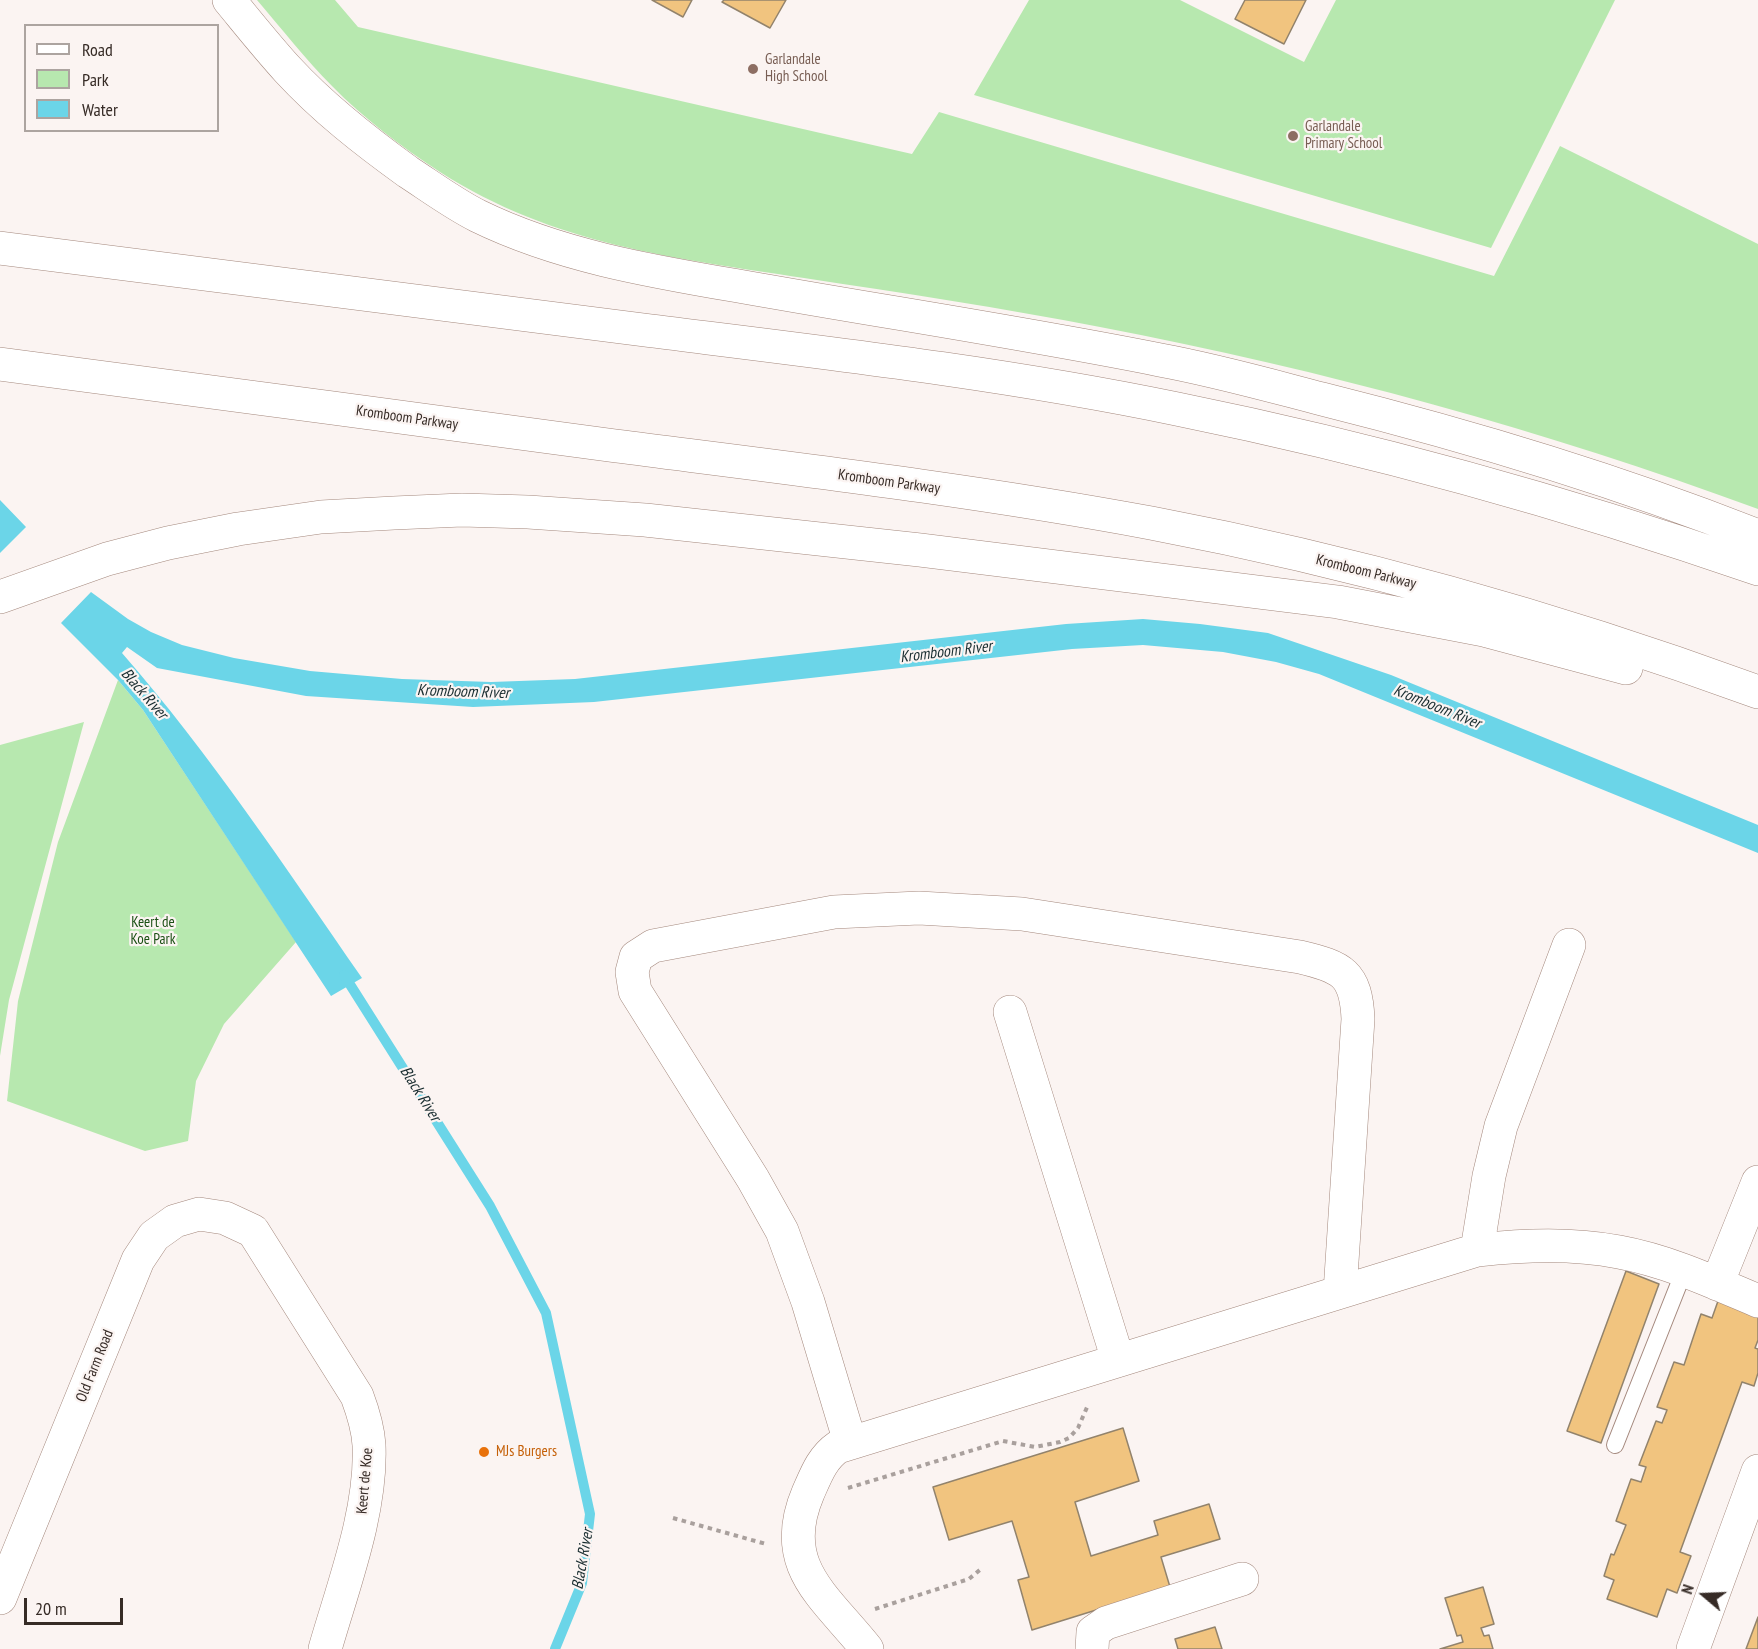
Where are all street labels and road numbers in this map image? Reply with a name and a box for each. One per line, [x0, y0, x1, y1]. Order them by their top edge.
street label: Kromboom Parkway [355, 402, 459, 434]
street label: Kromboom Parkway [837, 466, 941, 498]
street label: Kromboom Parkway [1314, 551, 1418, 593]
street label: Old Farm Road [72, 1327, 118, 1405]
street label: Keert de Koe [353, 1447, 377, 1515]

